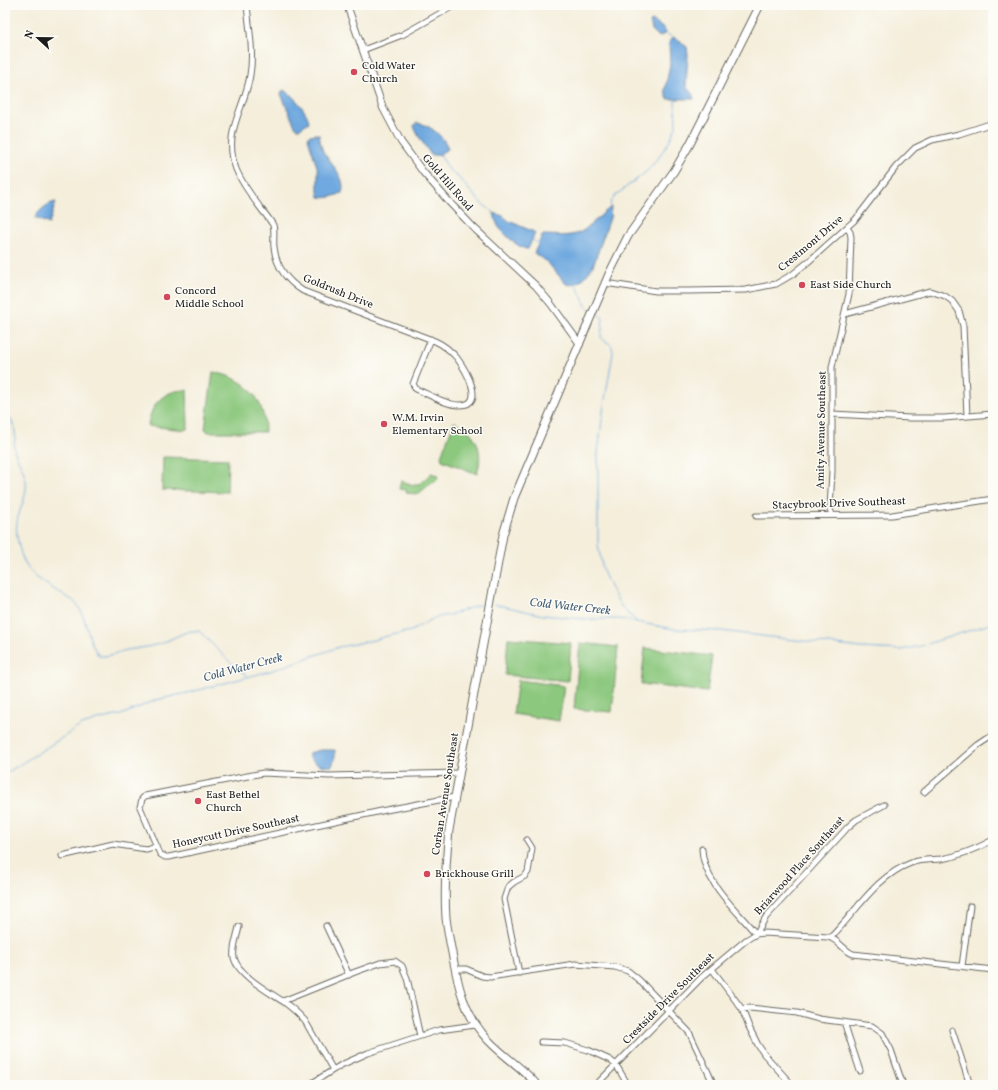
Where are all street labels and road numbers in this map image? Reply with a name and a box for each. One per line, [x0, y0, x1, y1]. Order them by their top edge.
street label: Gold Hill Road [418, 151, 476, 215]
street label: Crestmont Drive [775, 212, 847, 276]
street label: Goldrush Drive [301, 271, 375, 313]
street label: Amity Avenue Southeast [813, 371, 831, 489]
street label: Stacybrook Drive Southeast [772, 494, 906, 514]
street label: Corban Avenue Southeast [429, 732, 463, 856]
street label: Honeycutt Drive Southeast [171, 811, 301, 853]
street label: Briarwood Place Southeast [751, 813, 849, 919]
street label: Crestside Drive Southeast [620, 950, 718, 1048]

